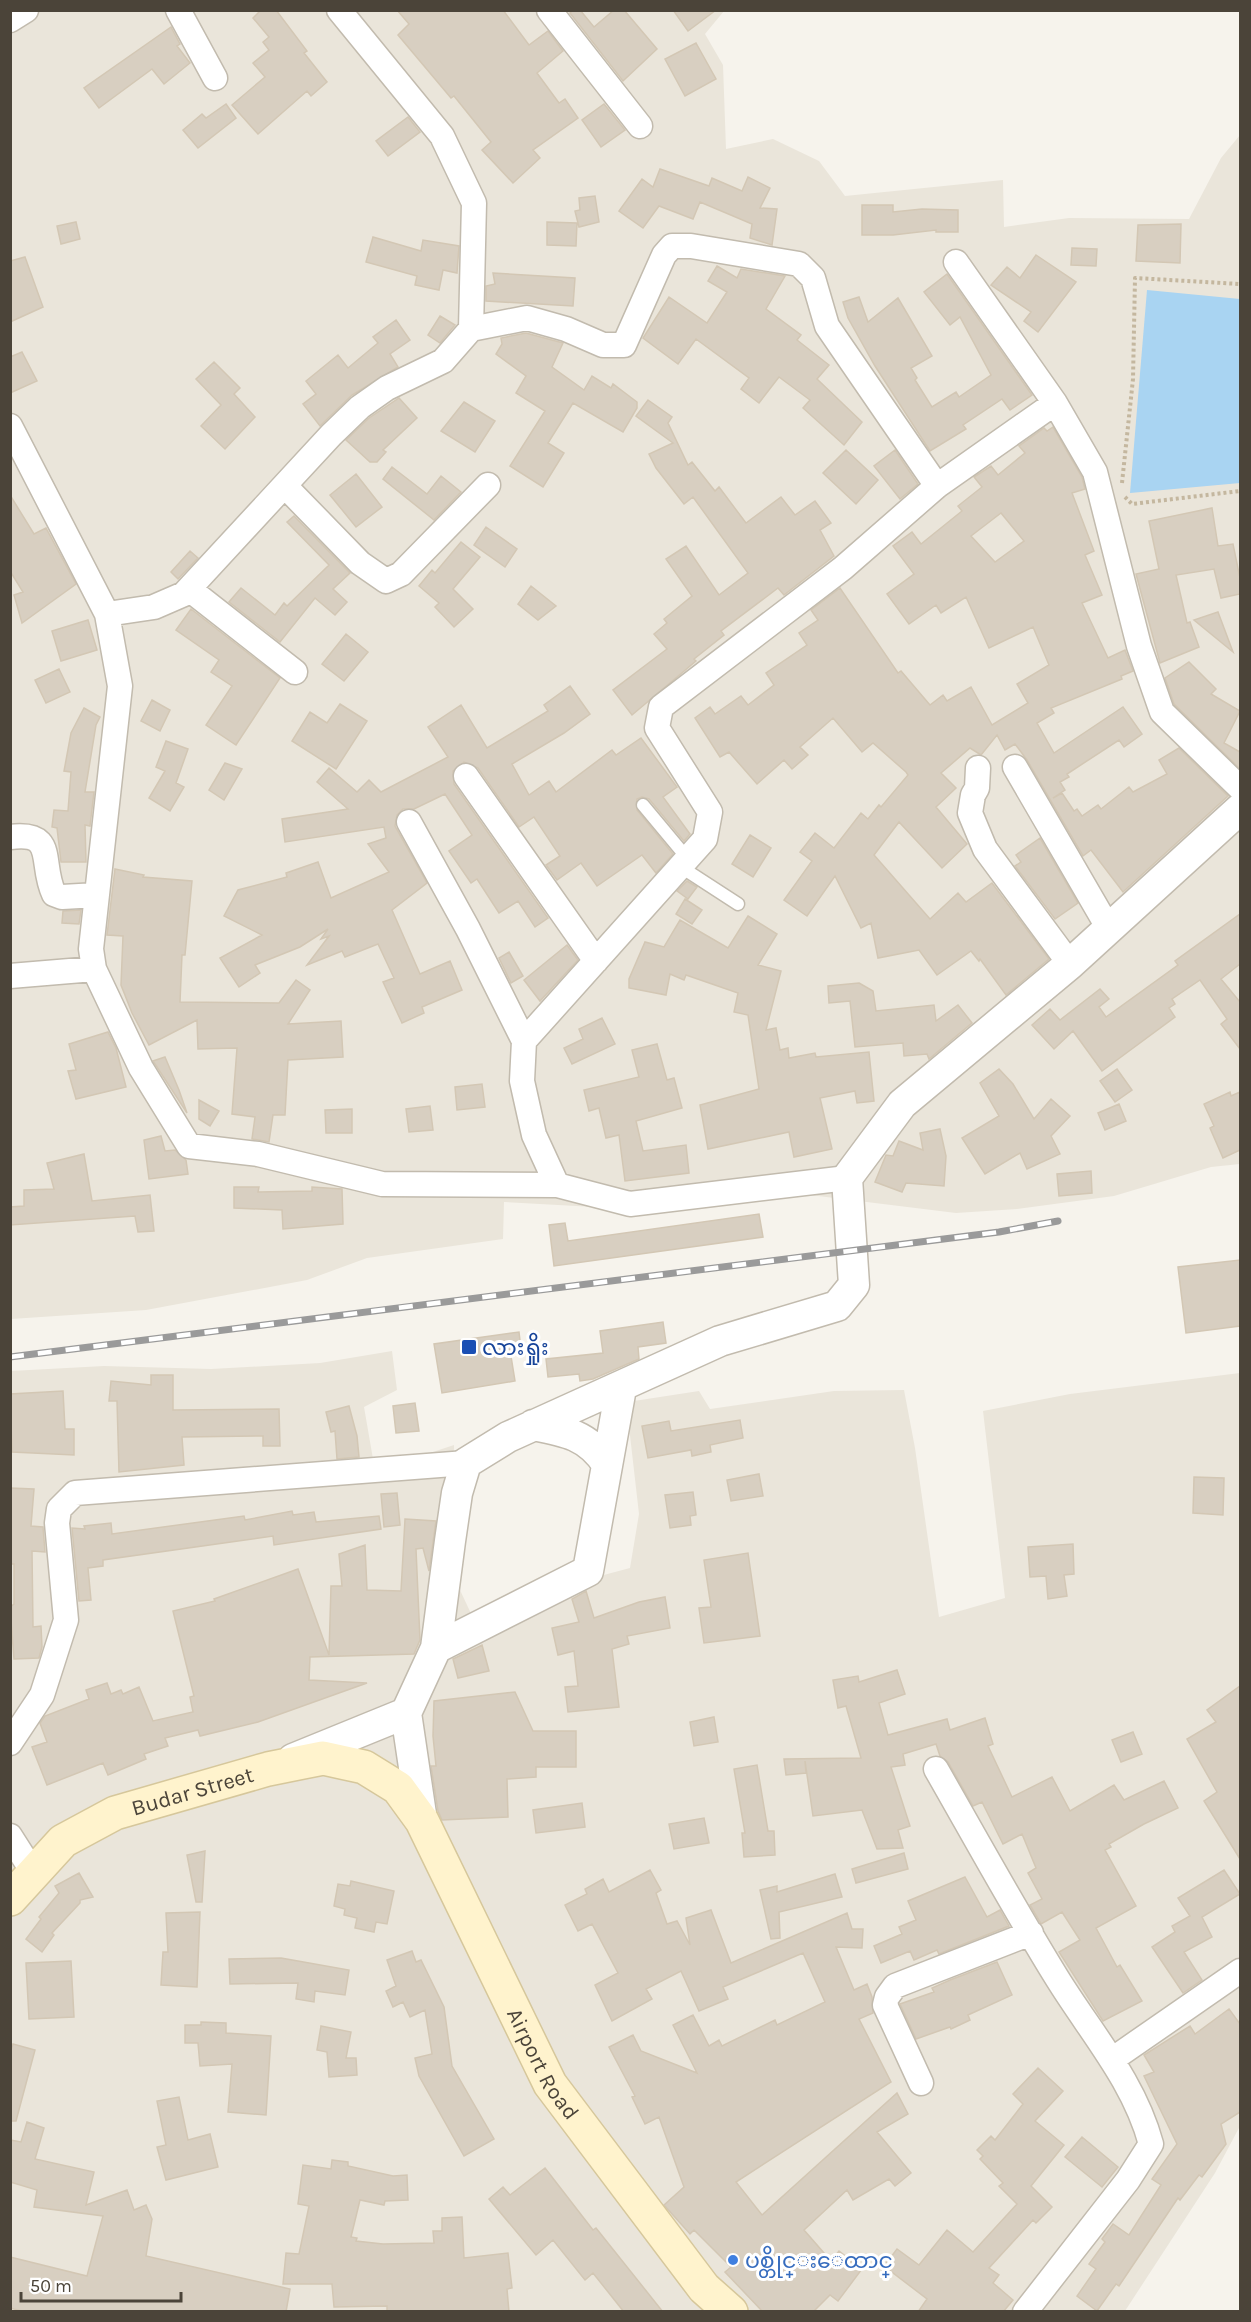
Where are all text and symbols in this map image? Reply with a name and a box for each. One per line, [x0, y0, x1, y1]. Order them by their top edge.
place label: လားရှိုး [482, 1332, 549, 1365]
marker: လားရှိုး [460, 1338, 478, 1356]
street label: Budar Street [128, 1762, 257, 1822]
street label: Airport Road [501, 2004, 584, 2125]
place label: ပစ္တိုင္းေထာင္ [745, 2245, 893, 2278]
marker: ပစ္တိုင္းေထာင္ [726, 2253, 740, 2267]
scale bar [21, 2265, 182, 2303]
text: 50 m [30, 2275, 72, 2297]

